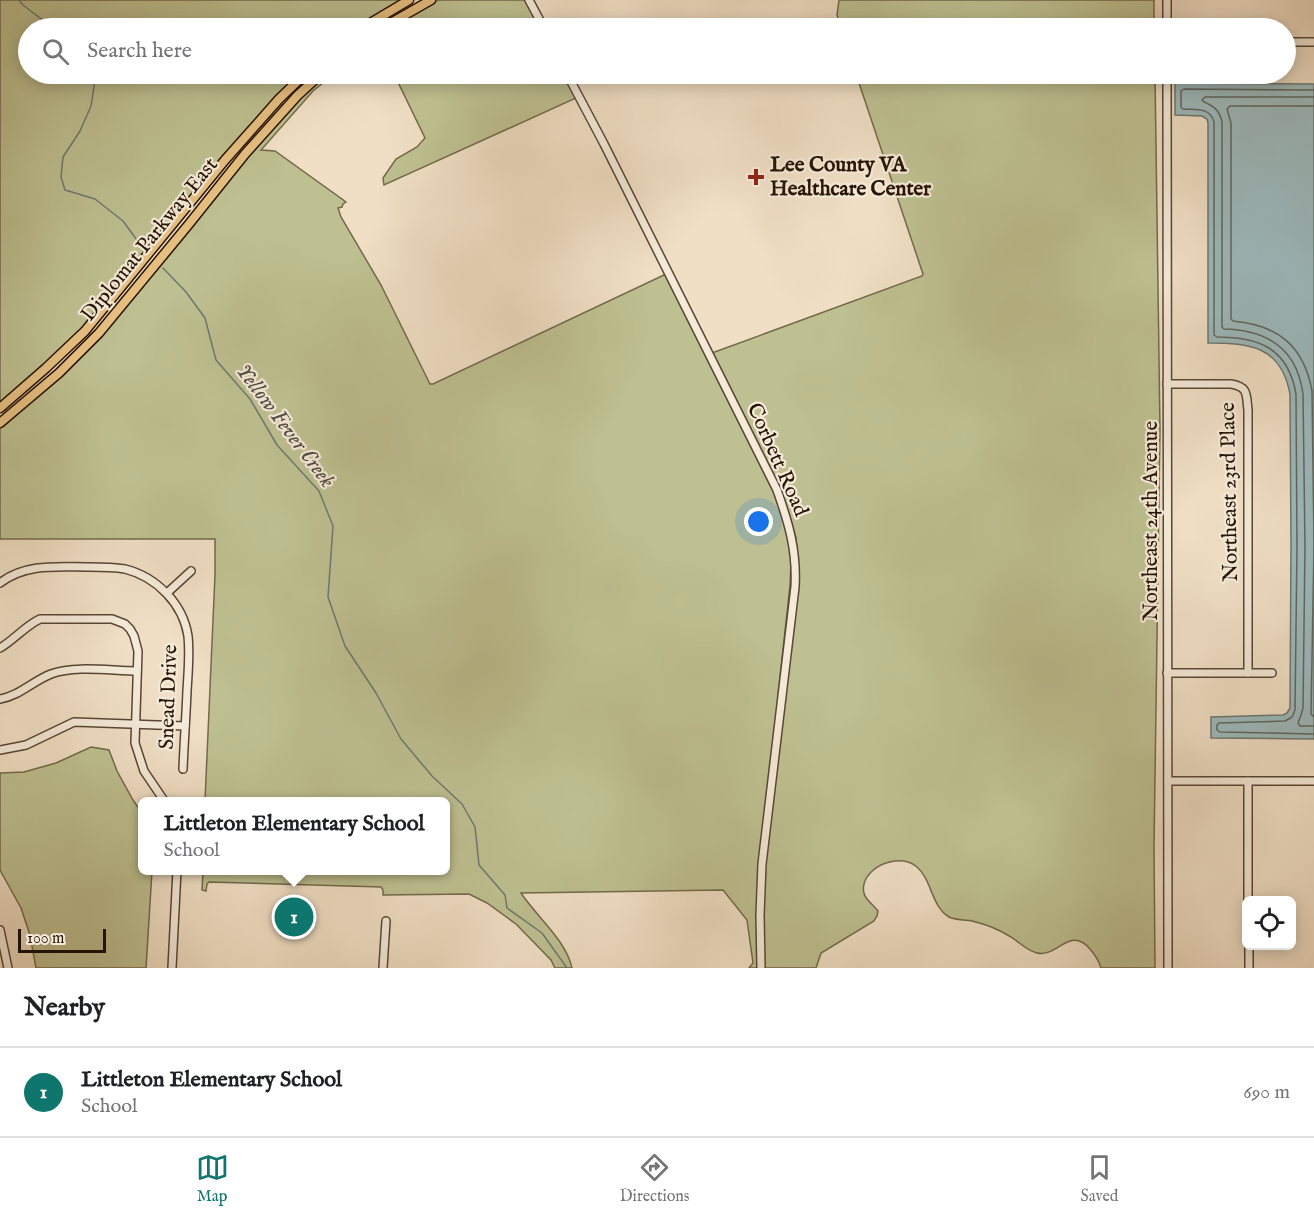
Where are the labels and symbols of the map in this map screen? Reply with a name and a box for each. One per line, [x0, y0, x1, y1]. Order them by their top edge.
street label: Diplomat Parkway East [76, 152, 224, 328]
place label: Lee County VA Healthcare Center [770, 152, 931, 203]
marker: Lee County VA Healthcare Center [747, 168, 765, 186]
water label: Yellow Fever Creek [229, 358, 341, 494]
street label: Corbett Road [740, 399, 814, 522]
street label: Northeast 23rd Place [1215, 402, 1245, 582]
street label: Northeast 24th Avenue [1138, 421, 1165, 621]
your location [744, 507, 773, 536]
street label: Snead Drive [154, 644, 184, 750]
pin: 1 [274, 894, 314, 940]
scale bar [18, 926, 106, 954]

